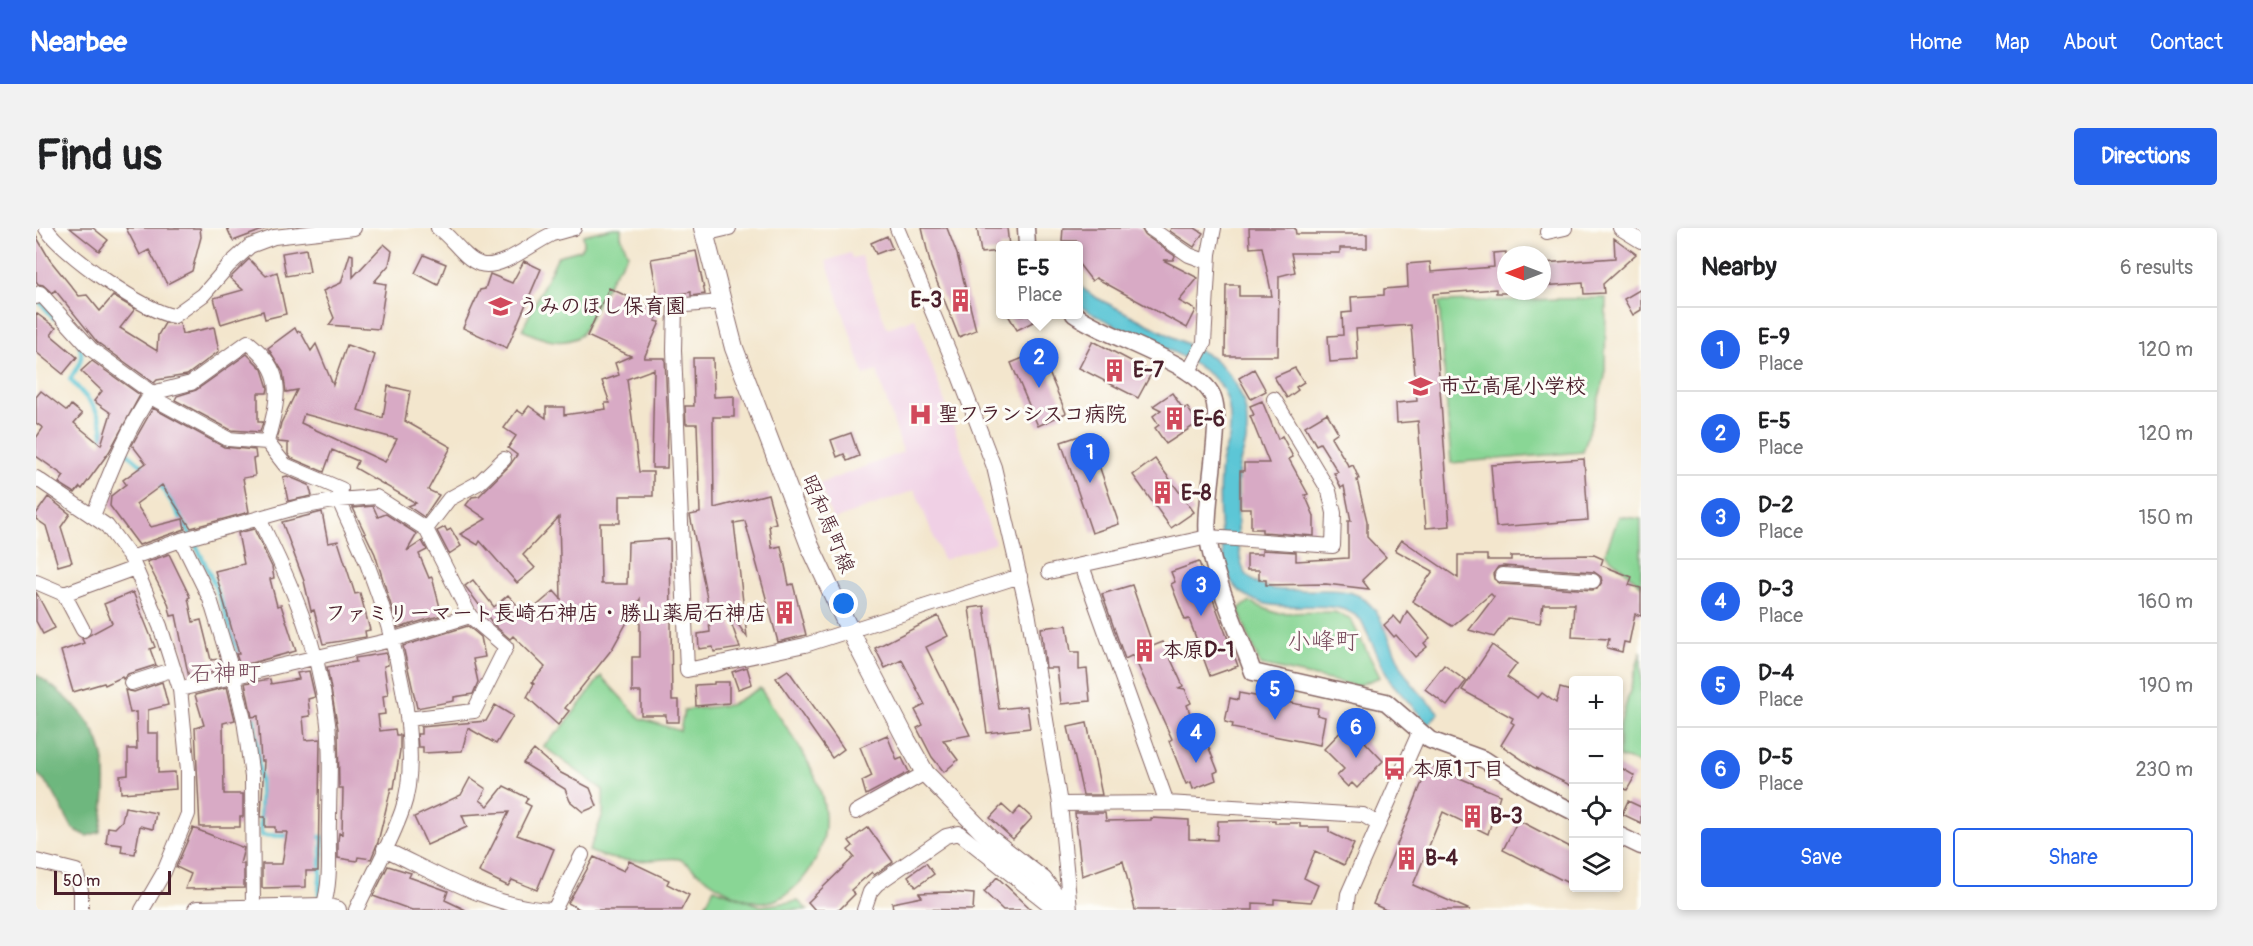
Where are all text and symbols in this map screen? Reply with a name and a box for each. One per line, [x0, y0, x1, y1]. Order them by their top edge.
text: Nearbee [30, 25, 127, 60]
text: Home [1909, 29, 1962, 56]
text: Map [1995, 29, 2030, 56]
text: About [2063, 29, 2117, 56]
text: Contact [2150, 29, 2223, 56]
button: Directions [2074, 128, 2217, 185]
text: Find us [36, 130, 162, 182]
popup [996, 241, 1083, 319]
north arrow [1497, 246, 1551, 300]
text: Nearby [1701, 251, 1777, 283]
text: E-5 [1017, 254, 1050, 282]
text: 6 results [2120, 255, 2193, 280]
text: Place [1017, 282, 1062, 307]
place label: E-3 [910, 287, 942, 314]
building icon: E-3 [947, 287, 973, 313]
school or university icon: うみのほし保育園 [487, 293, 513, 319]
place label: うみのほし保育園 [518, 293, 686, 320]
text: E-9 [1758, 323, 1790, 351]
text: 1 [1717, 337, 1724, 362]
text: 120 m [2138, 337, 2193, 362]
pin: 2 [1020, 338, 1058, 388]
text: Place [1758, 351, 1803, 376]
building icon: E-7 [1102, 357, 1128, 383]
place label: E-7 [1133, 357, 1165, 384]
school or university icon: 市立高尾小学校 [1408, 373, 1434, 399]
place label: 市立高尾小学校 [1439, 373, 1586, 400]
hospital icon: 聖フランシスコ病院 [907, 401, 933, 427]
place label: 聖フランシスコ病院 [938, 401, 1127, 428]
building icon: E-6 [1162, 406, 1188, 432]
place label: E-6 [1193, 406, 1225, 433]
text: E-5 [1758, 407, 1791, 435]
text: 2 [1715, 421, 1726, 446]
text: 120 m [2138, 421, 2193, 446]
pin: 1 [1070, 434, 1110, 483]
text: Place [1758, 435, 1803, 460]
street label: 昭和馬町線 [795, 470, 861, 578]
building icon: E-8 [1150, 480, 1176, 506]
place label: E-8 [1181, 480, 1212, 507]
text: D-2 [1758, 491, 1793, 519]
text: 3 [1715, 505, 1726, 530]
text: 150 m [2139, 505, 2193, 530]
text: Place [1758, 519, 1803, 544]
pin: 3 [1182, 566, 1220, 616]
text: D-3 [1758, 575, 1793, 603]
your location [829, 589, 858, 618]
text: 4 [1715, 589, 1726, 614]
text: 160 m [2138, 589, 2193, 614]
place label: ファミリーマート長崎石神店・勝山薬局石神店 [325, 600, 767, 627]
building icon: ファミリーマート長崎石神店・勝山薬局石神店 [772, 600, 798, 626]
text: Place [1758, 603, 1803, 628]
district label: 小峰町 [1287, 627, 1359, 656]
building icon: 本原D-1 [1131, 637, 1157, 663]
place label: 本原D-1 [1162, 637, 1234, 664]
district label: 石神町 [189, 659, 261, 688]
text: D-4 [1758, 659, 1794, 687]
pin: 5 [1256, 670, 1294, 720]
text: 5 [1715, 673, 1726, 698]
text: 190 m [2139, 673, 2193, 698]
map controls [1569, 676, 1623, 892]
button: + [1569, 676, 1623, 730]
text: Place [1758, 687, 1803, 712]
pin: 6 [1336, 708, 1376, 758]
pin: 4 [1176, 714, 1216, 763]
button: − [1569, 730, 1623, 784]
text: D-5 [1758, 743, 1793, 771]
bus stop icon: 本原1丁目 [1381, 756, 1407, 782]
place label: 本原1丁目 [1412, 756, 1504, 783]
text: 6 [1715, 757, 1726, 782]
text: 230 m [2136, 757, 2193, 782]
text: Place [1758, 771, 1803, 796]
button: locate [1569, 784, 1623, 838]
building icon: B-3 [1459, 803, 1485, 829]
place label: B-3 [1490, 803, 1523, 830]
button: Save [1701, 828, 1941, 887]
button: Share [1953, 828, 2193, 887]
button: layers [1569, 838, 1623, 892]
building icon: B-4 [1394, 845, 1420, 871]
place label: B-4 [1425, 845, 1459, 872]
scale bar [54, 868, 171, 896]
text: 50 m [63, 871, 100, 891]

